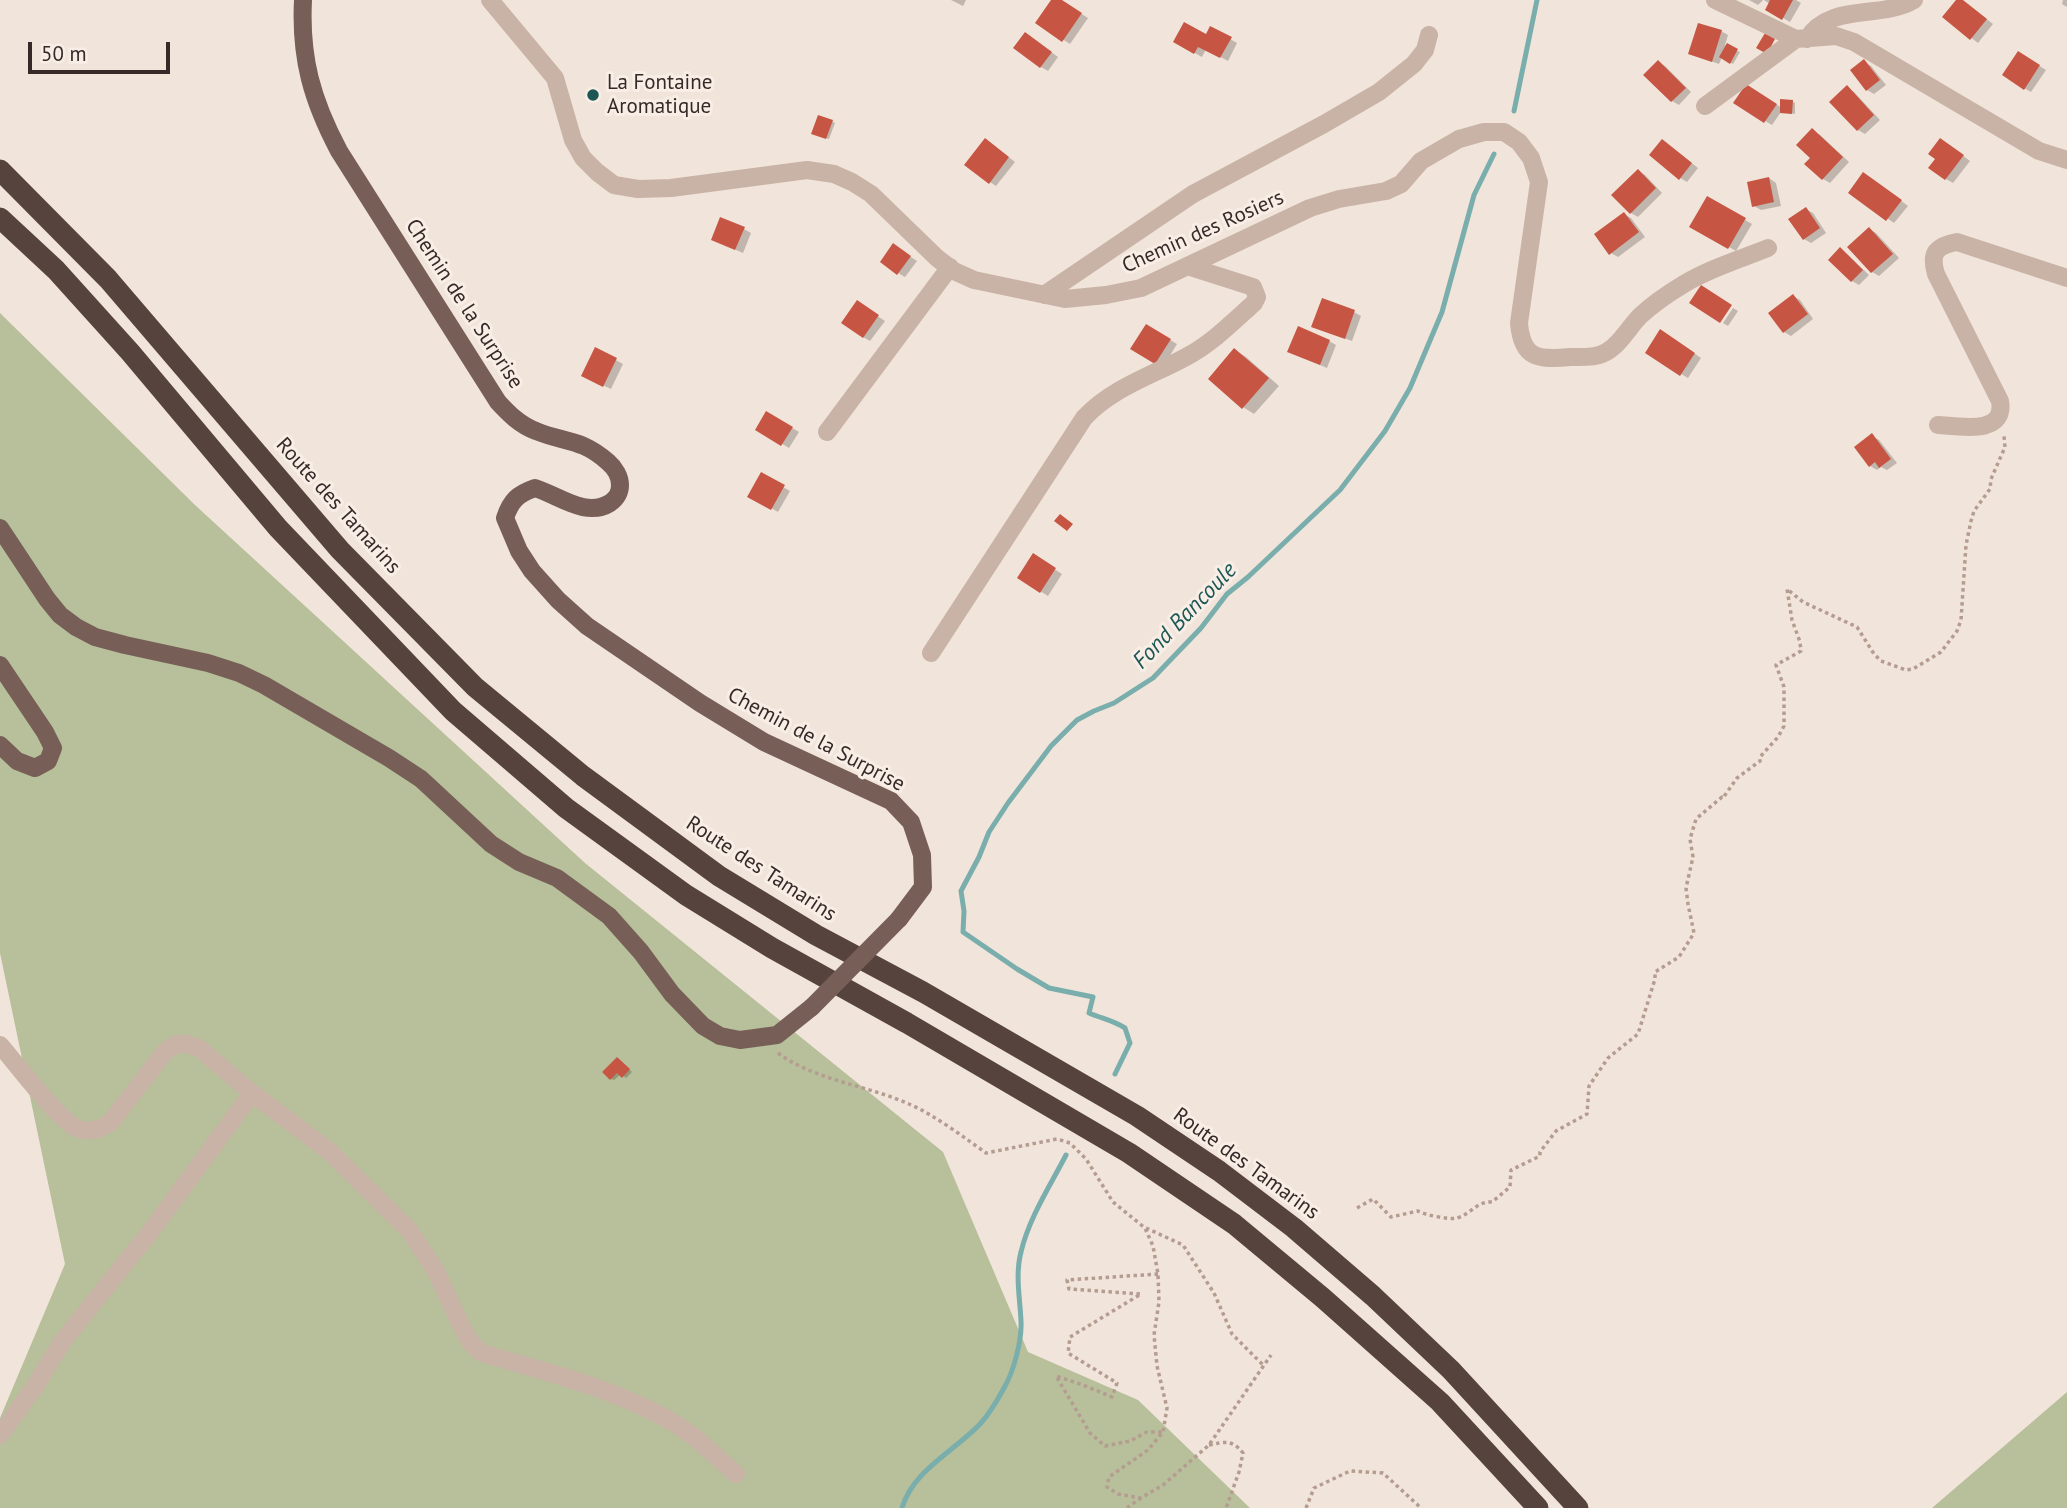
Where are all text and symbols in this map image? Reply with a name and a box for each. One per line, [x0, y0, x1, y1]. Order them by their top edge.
scale bar [32, 28, 173, 72]
text: 50 m [41, 40, 87, 67]
place label: La Fontaine Aromatique [607, 70, 712, 120]
marker: La Fontaine Aromatique [585, 87, 601, 103]
street label: Chemin des Rosiers [1118, 185, 1288, 279]
street label: Chemin de la Surprise [400, 215, 528, 393]
street label: Route des Tamarins [270, 433, 406, 579]
water label: Fond Bancoule [1127, 557, 1243, 675]
street label: Chemin de la Surprise [723, 683, 909, 797]
street label: Route des Tamarins [681, 811, 841, 927]
street label: Route des Tamarins [1168, 1103, 1324, 1225]

